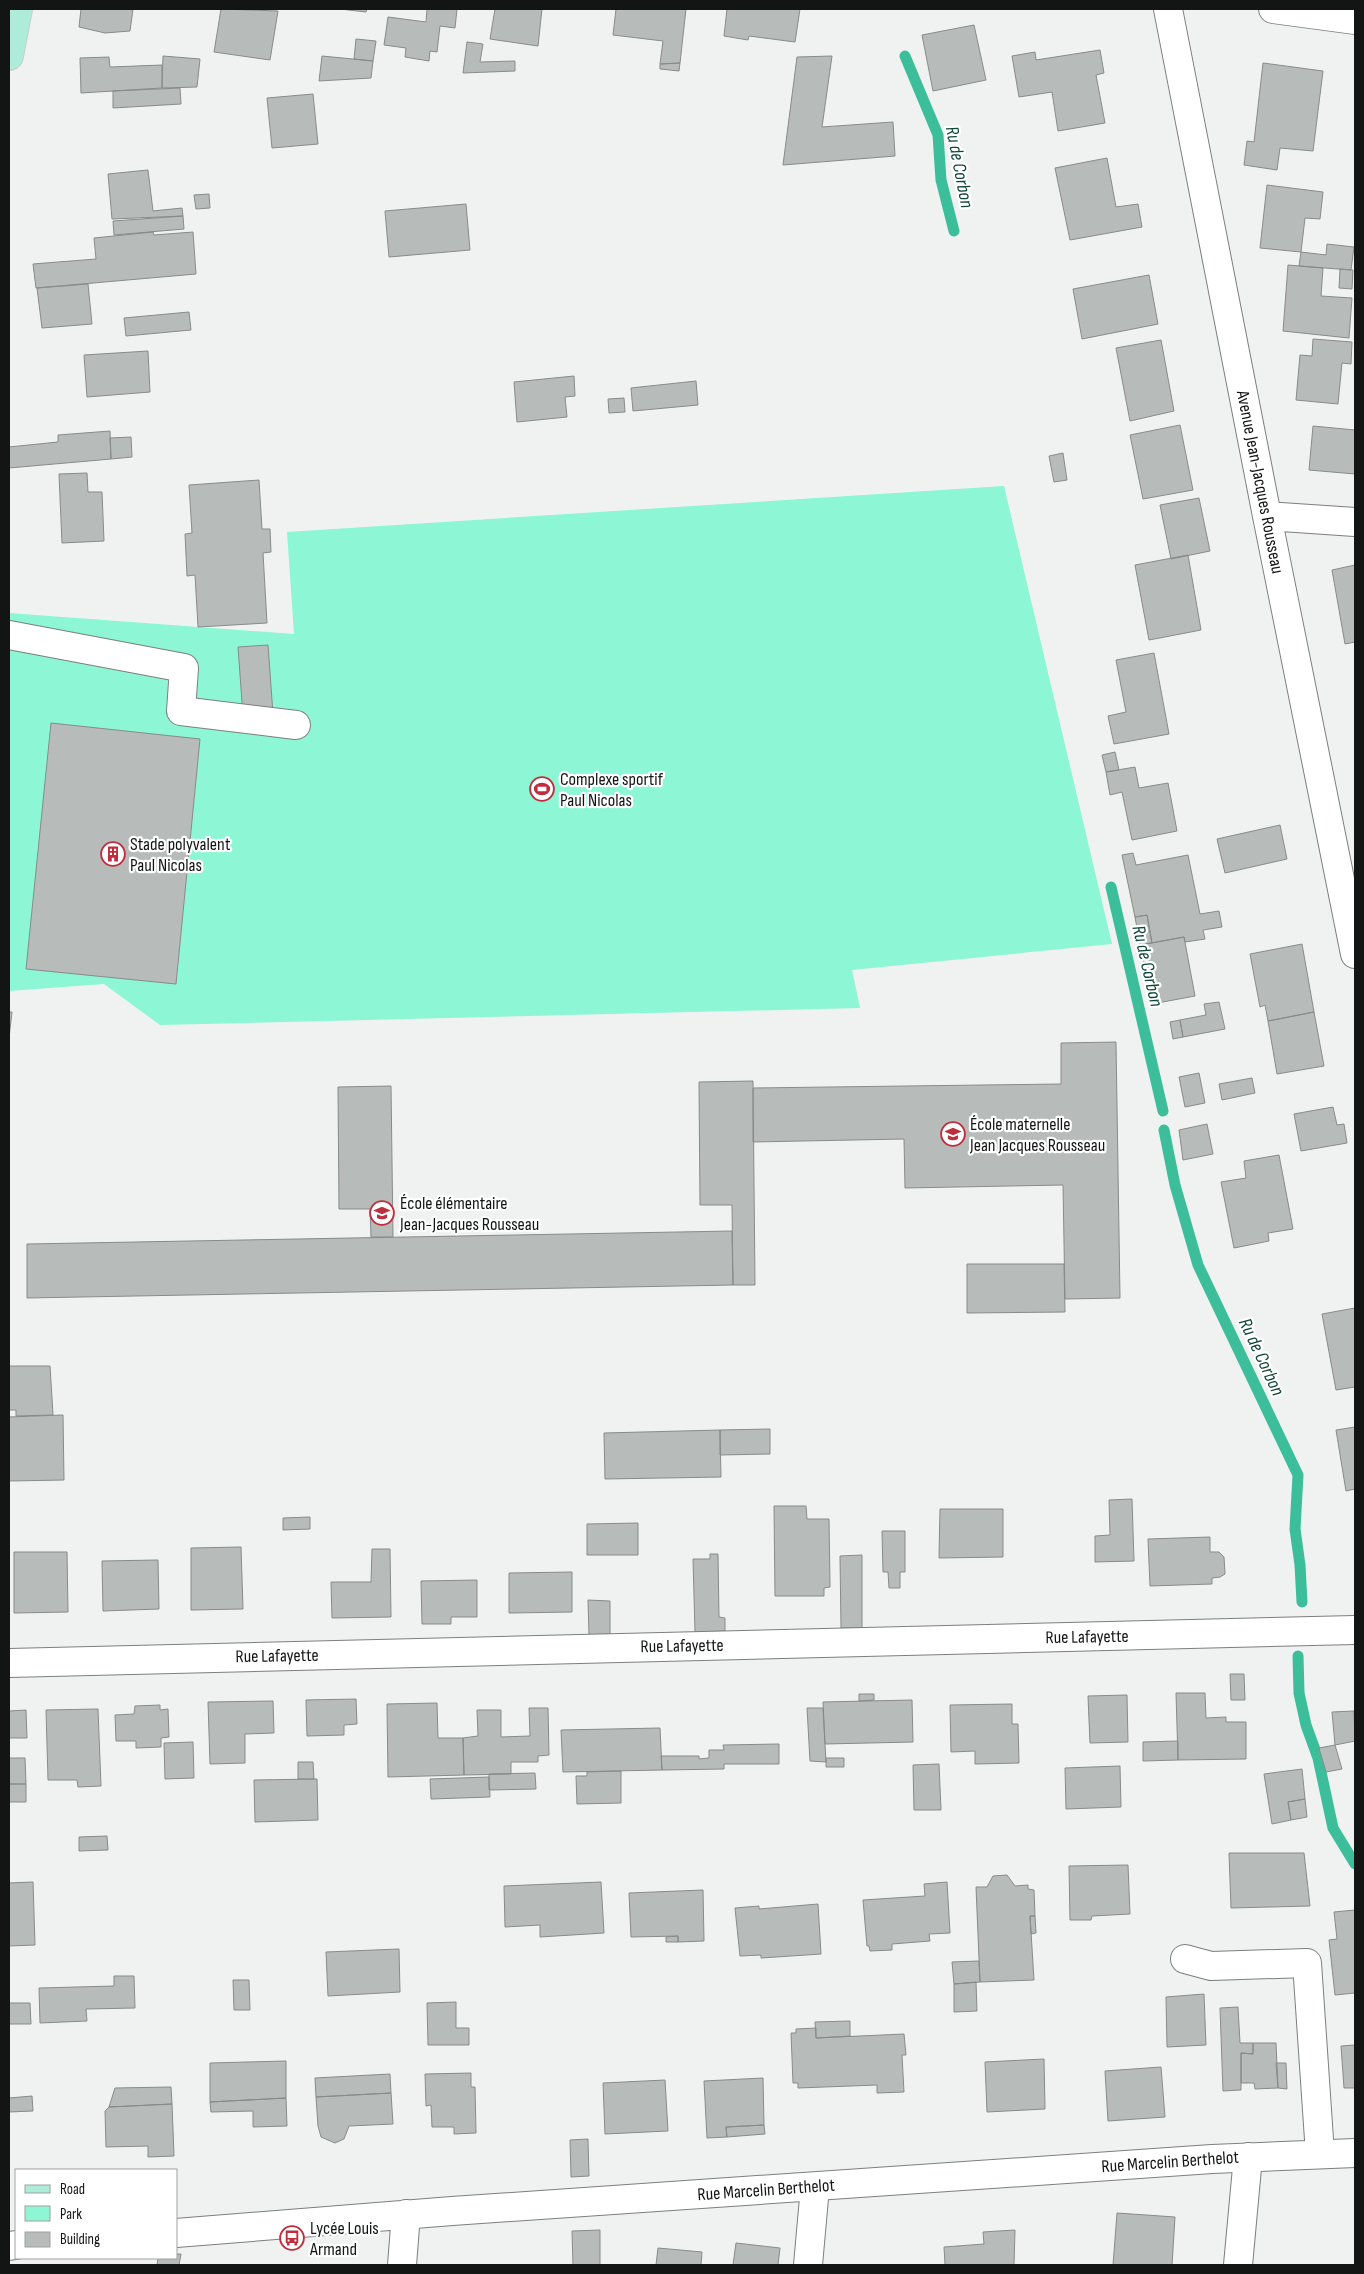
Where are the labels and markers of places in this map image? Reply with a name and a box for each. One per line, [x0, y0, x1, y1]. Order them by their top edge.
place label: Complexe sportif Paul Nicolas [560, 769, 664, 811]
sports icon: Complexe sportif Paul Nicolas [529, 776, 555, 802]
place label: Stade polyvalent Paul Nicolas [130, 834, 231, 876]
building icon: Stade polyvalent Paul Nicolas [100, 841, 126, 867]
place label: École maternelle Jean Jacques Rousseau [969, 1114, 1105, 1156]
school or university icon: École maternelle Jean Jacques Rousseau [940, 1121, 966, 1147]
place label: École élémentaire Jean-Jacques Rousseau [399, 1193, 539, 1235]
school or university icon: École élémentaire Jean-Jacques Rousseau [369, 1200, 395, 1226]
place label: Lycée Louis Armand [309, 2218, 379, 2260]
bus stop icon: Lycée Louis Armand [279, 2225, 305, 2251]

